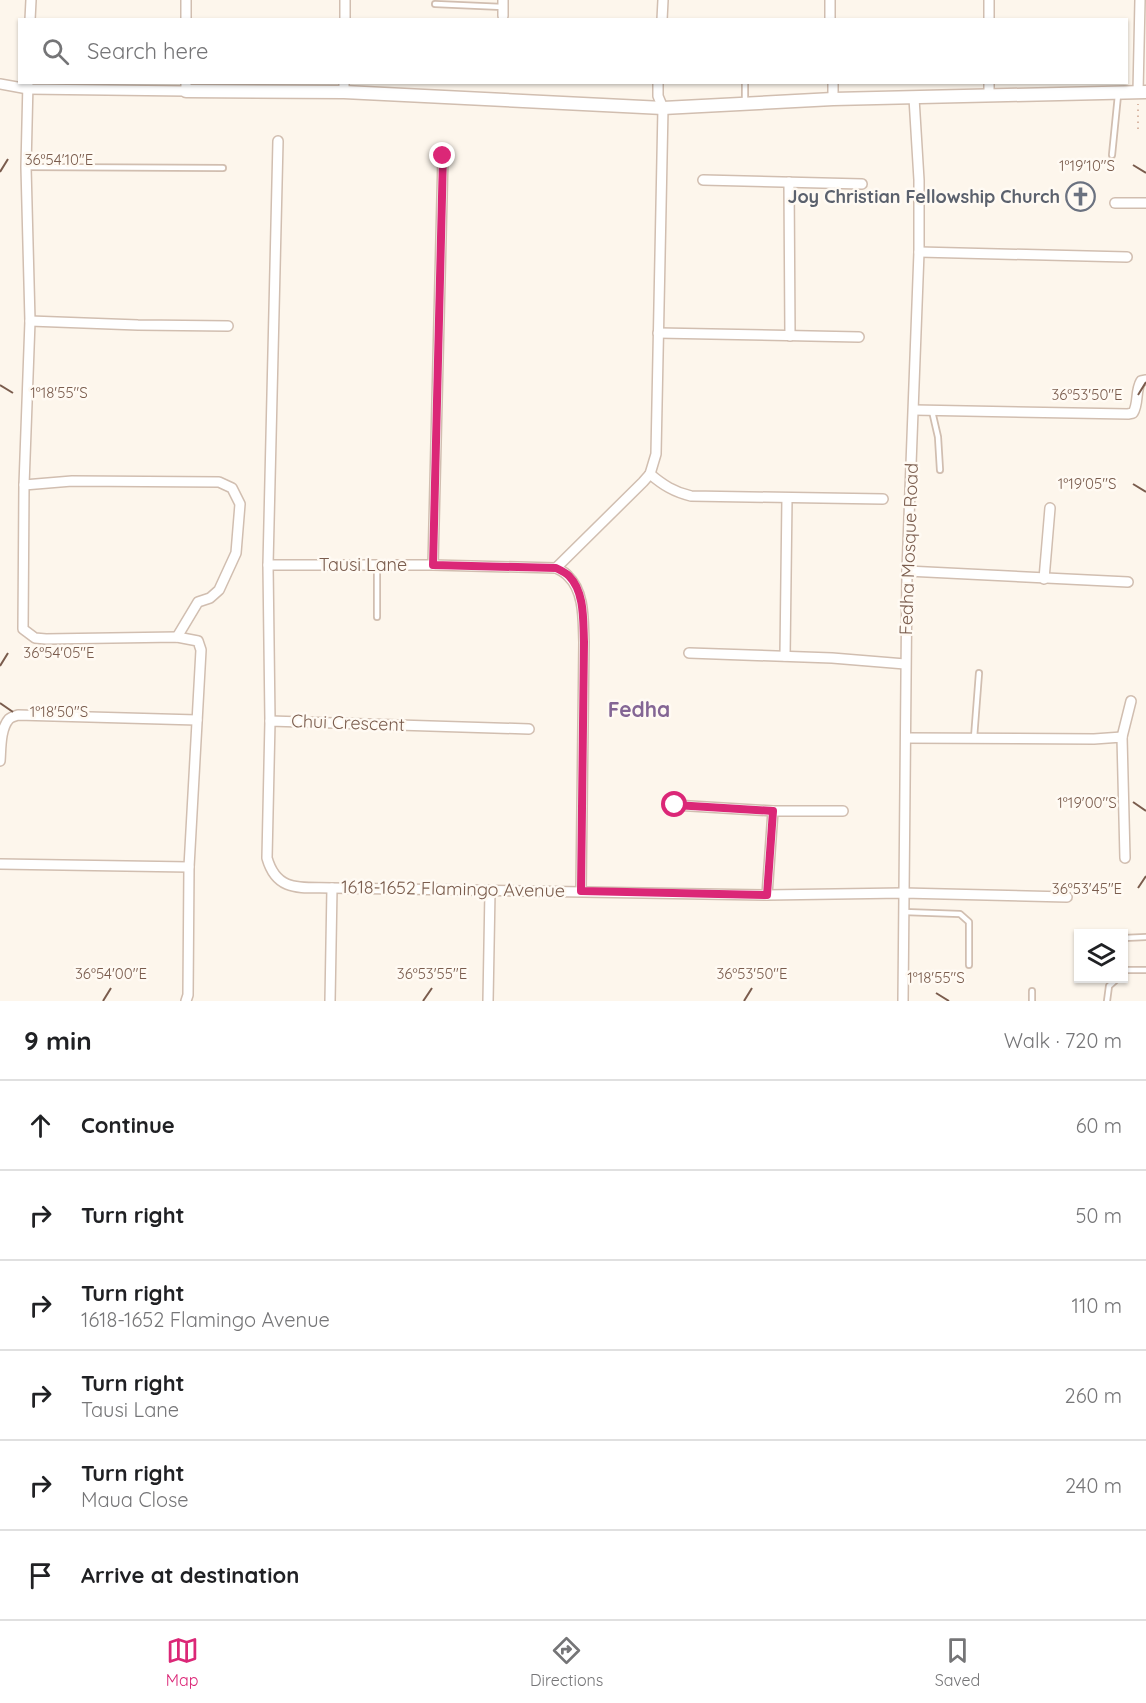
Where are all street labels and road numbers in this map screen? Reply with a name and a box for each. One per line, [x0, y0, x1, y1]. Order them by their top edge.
street label: Fedha Mosque Road [894, 463, 923, 635]
street label: Tausi Lane [319, 553, 407, 576]
street label: Chui Crescent [291, 709, 405, 736]
street label: 1618-1652 Flamingo Avenue [341, 875, 565, 902]

